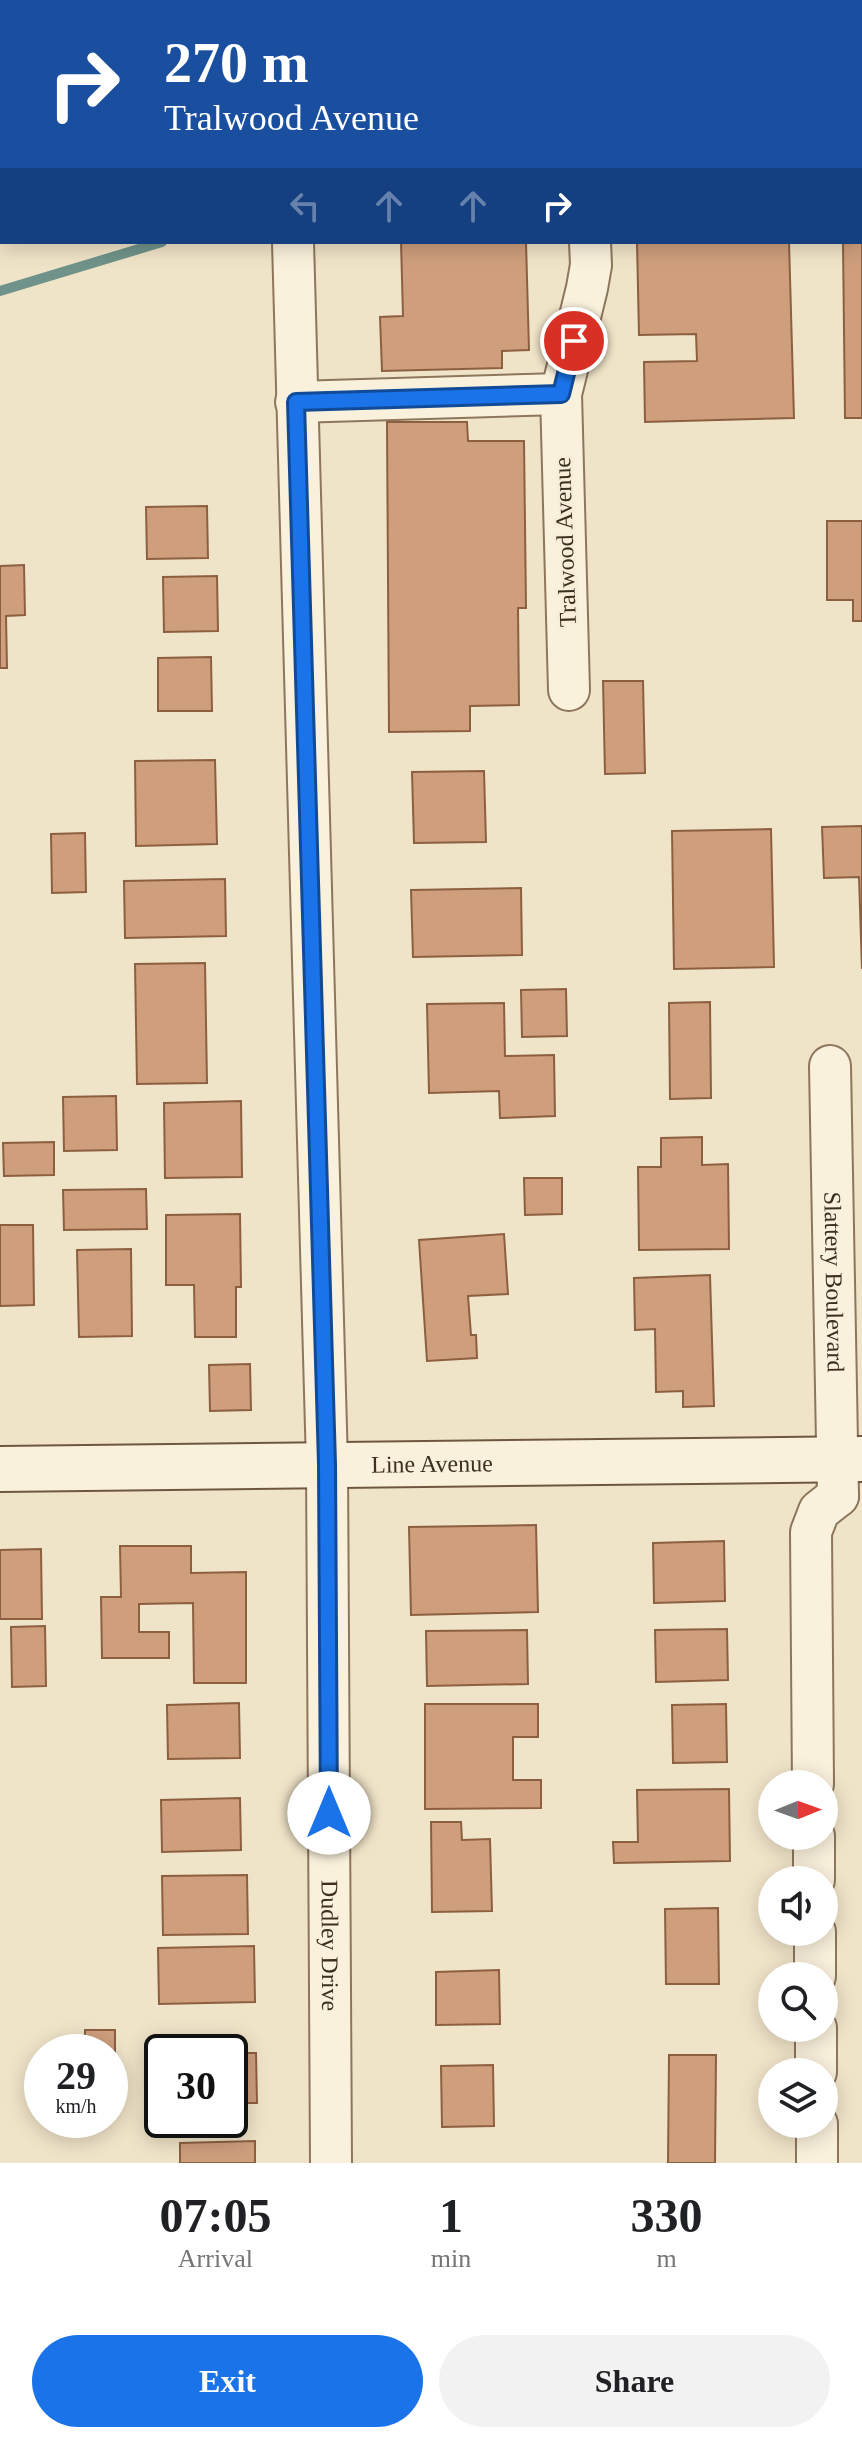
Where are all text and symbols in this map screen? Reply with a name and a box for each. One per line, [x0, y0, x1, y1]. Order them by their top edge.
icon: right [32, 32, 136, 136]
text: 270 m [164, 32, 309, 94]
text: Tralwood Avenue [164, 98, 419, 138]
icon: left [283, 184, 327, 228]
icon: ahead [367, 184, 411, 228]
icon: ahead [451, 184, 495, 228]
icon: right [535, 184, 579, 228]
pin [540, 307, 608, 375]
icon: arrive [552, 319, 596, 363]
street label: Tralwood Avenue [549, 457, 581, 627]
street label: Slattery Boulevard [819, 1191, 849, 1373]
street label: Line Avenue [371, 1450, 493, 1478]
north arrow [758, 1770, 838, 1850]
map controls [758, 1770, 838, 2138]
position arrow [287, 1771, 371, 1855]
button: sound [758, 1866, 838, 1946]
street label: Dudley Drive [316, 1880, 343, 2011]
button: search [758, 1962, 838, 2042]
speed limit sign: 30 [144, 2034, 248, 2138]
text: 29 [56, 2053, 96, 2098]
button: layers [758, 2058, 838, 2138]
text: km/h [55, 2095, 97, 2117]
text: 07:05 [159, 2189, 271, 2242]
text: 1 [439, 2189, 463, 2242]
text: 330 [631, 2189, 703, 2242]
text: Arrival [178, 2244, 253, 2273]
text: min [431, 2244, 471, 2273]
text: m [656, 2244, 677, 2273]
button: Exit [32, 2335, 423, 2427]
button: Share [439, 2335, 830, 2427]

